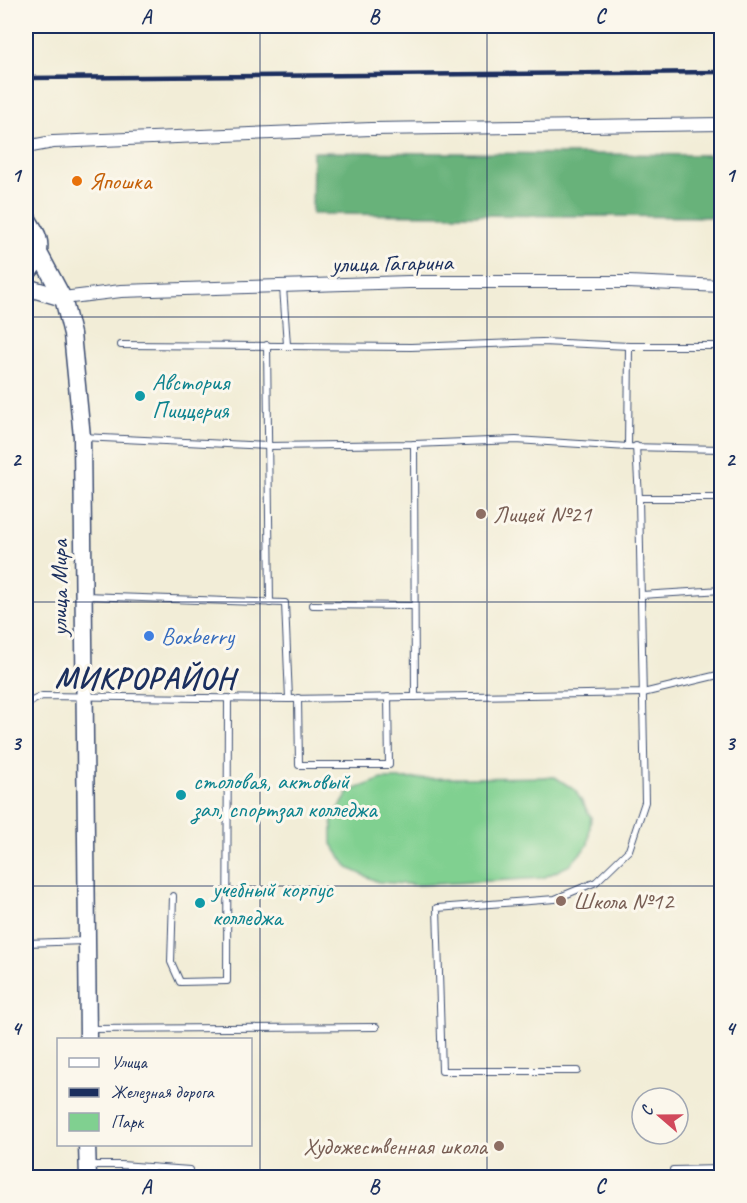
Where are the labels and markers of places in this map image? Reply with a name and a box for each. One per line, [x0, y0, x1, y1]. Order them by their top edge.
place label: Япошка [89, 166, 153, 196]
marker: Япошка [70, 174, 84, 188]
place label: Австория Пиццерия [152, 367, 231, 425]
marker: Австория Пиццерия [133, 389, 147, 403]
place label: Лицей №21 [493, 499, 593, 529]
marker: Лицей №21 [474, 507, 488, 521]
place label: Boxberry [161, 621, 236, 651]
marker: Boxberry [142, 629, 156, 643]
place label: столовая, актовый зал, спортзал колледжа [190, 766, 378, 825]
marker: столовая, актовый зал, спортзал колледжа [174, 788, 188, 802]
place label: учебный корпус колледжа [210, 874, 334, 932]
place label: Школа №12 [573, 886, 675, 916]
marker: Школа №12 [554, 894, 568, 908]
marker: учебный корпус колледжа [193, 896, 207, 910]
place label: Художественная школа [303, 1131, 488, 1161]
marker: Художественная школа [492, 1139, 506, 1153]

